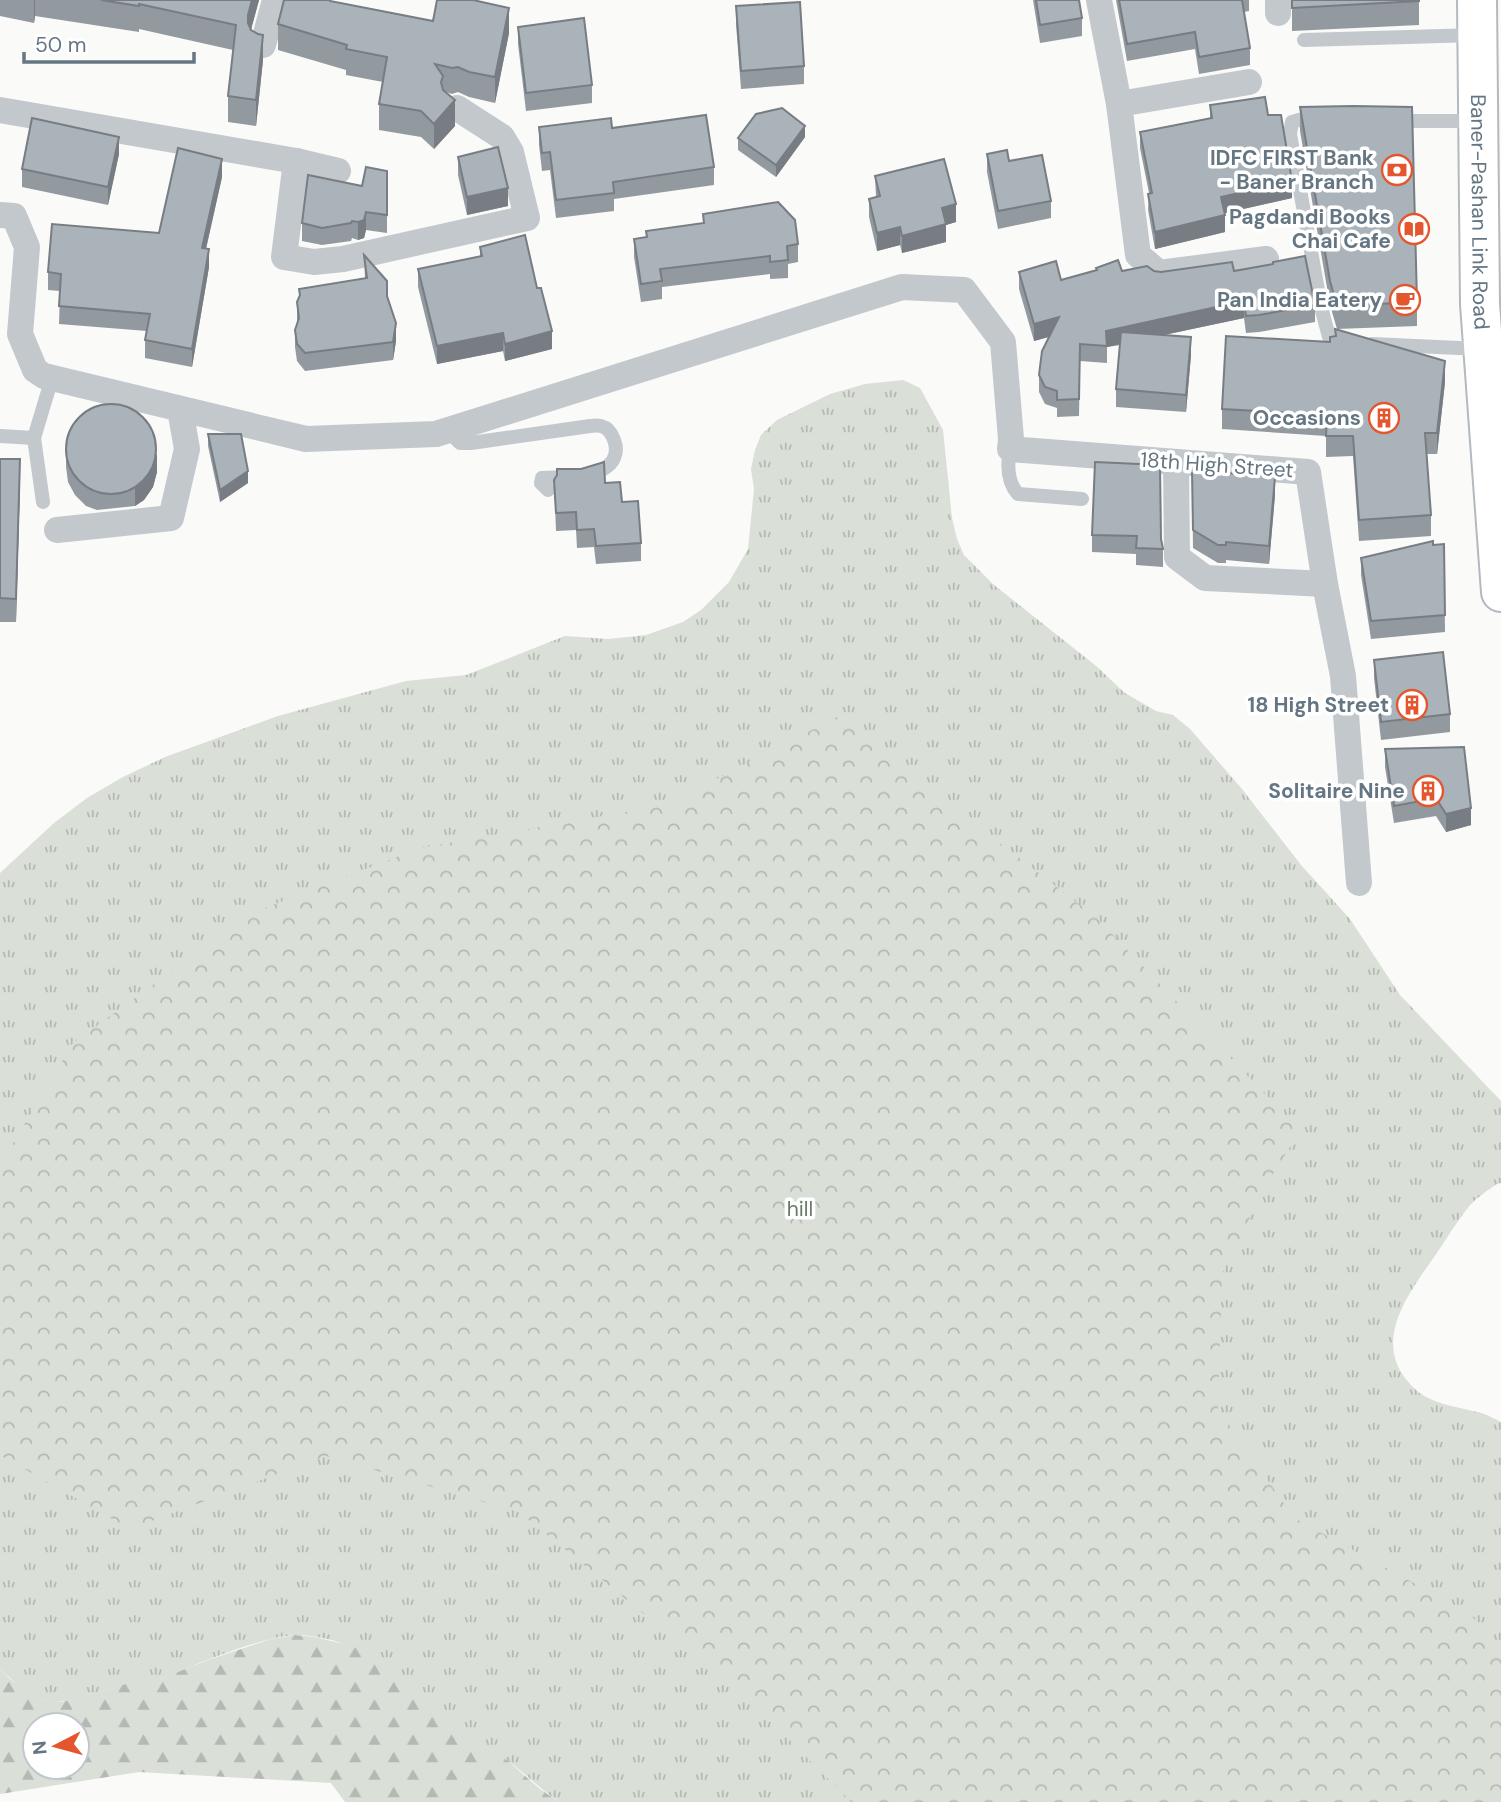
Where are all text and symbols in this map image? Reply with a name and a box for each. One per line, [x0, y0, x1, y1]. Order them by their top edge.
scale bar [24, 21, 194, 65]
text: 50 m [35, 31, 86, 59]
street label: Baner-Pashan Link Road [1464, 94, 1496, 331]
place label: IDFC FIRST Bank - Baner Branch [1210, 144, 1374, 196]
bank icon: IDFC FIRST Bank - Baner Branch [1380, 153, 1414, 187]
place label: Pagdandi Books Chai Cafe [1229, 203, 1391, 255]
library icon: Pagdandi Books Chai Cafe [1397, 212, 1431, 246]
cafe icon: Pan India Eatery [1388, 283, 1422, 317]
place label: Pan India Eatery [1217, 286, 1382, 314]
building icon: Occasions [1367, 401, 1401, 435]
place label: Occasions [1253, 404, 1361, 432]
street label: 18th High Street [1139, 446, 1295, 484]
building icon: 18 High Street [1395, 688, 1429, 722]
place label: 18 High Street [1248, 691, 1389, 719]
building icon: Solitaire Nine [1411, 774, 1445, 808]
place label: Solitaire Nine [1268, 777, 1405, 805]
park label: hill [787, 1195, 813, 1223]
north arrow [21, 1711, 91, 1781]
text: N [26, 1740, 53, 1756]

